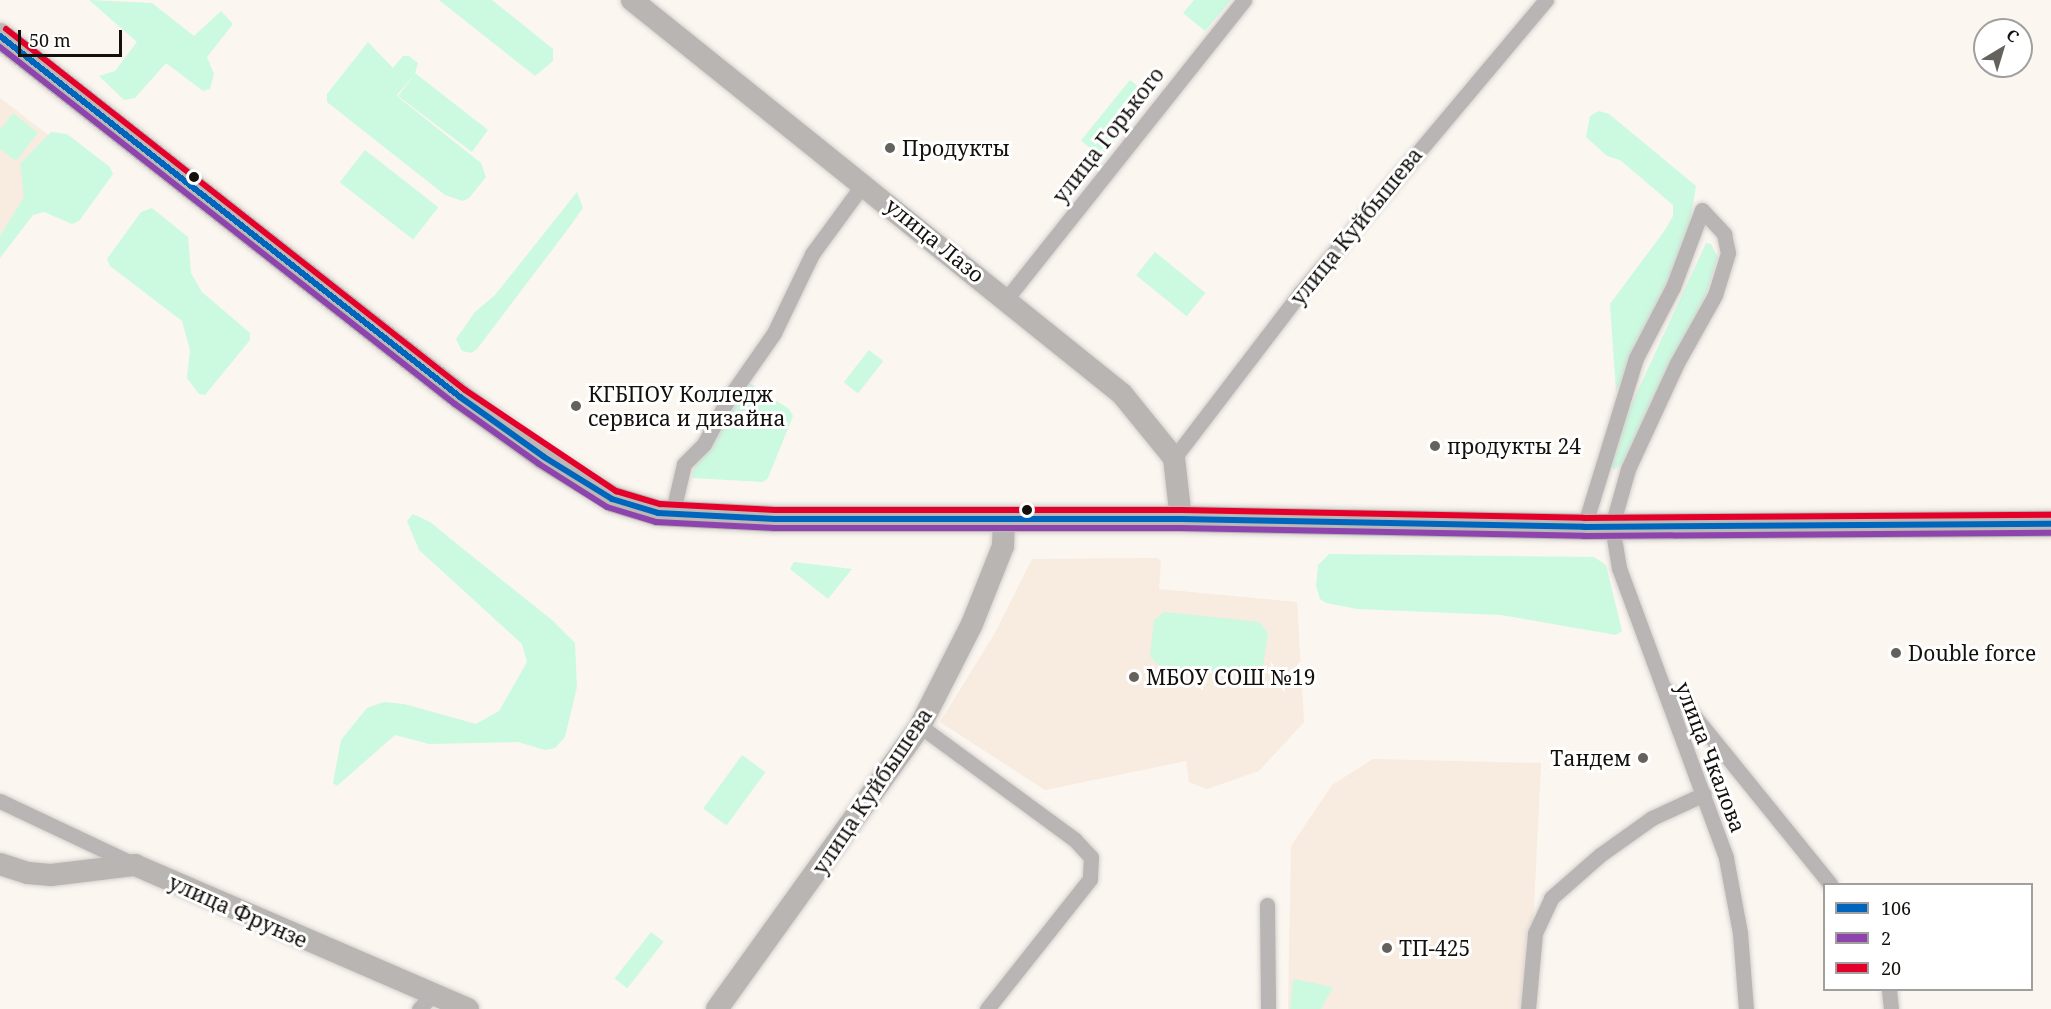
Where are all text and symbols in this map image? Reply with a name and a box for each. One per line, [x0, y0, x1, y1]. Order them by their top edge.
scale bar [21, 18, 124, 56]
north arrow [1973, 18, 2033, 78]
text: С [2002, 23, 2024, 47]
text: 50 m [29, 28, 71, 52]
street label: улица Горького [1047, 62, 1169, 208]
place label: Продукты [902, 135, 1010, 161]
marker: Продукты [883, 141, 897, 155]
street label: улица Куйбышева [1285, 142, 1427, 310]
unlabelled marker [188, 171, 200, 183]
street label: улица Лазо [881, 193, 989, 287]
place label: КГБПОУ Колледж сервиса и дизайна [588, 381, 785, 431]
marker: КГБПОУ Колледж сервиса и дизайна [569, 399, 583, 413]
place label: продукты 24 [1447, 433, 1581, 459]
marker: продукты 24 [1428, 439, 1442, 453]
unlabelled marker [1021, 504, 1033, 516]
place label: Double force [1908, 640, 2036, 666]
marker: Double force [1889, 646, 1903, 660]
place label: МБОУ СОШ №19 [1146, 664, 1315, 690]
marker: МБОУ СОШ №19 [1127, 670, 1141, 684]
street label: улица Чкалова [1671, 678, 1751, 836]
street label: улица Куйбышева [807, 703, 937, 879]
place label: Тандем [1550, 745, 1631, 771]
marker: Тандем [1636, 751, 1650, 765]
street label: улица Фрунзе [165, 869, 311, 953]
legend [1823, 883, 2033, 991]
text: 106 [1881, 896, 1911, 920]
text: 2 [1881, 926, 1891, 950]
place label: ТП-425 [1399, 935, 1470, 961]
marker: ТП-425 [1380, 941, 1394, 955]
text: 20 [1881, 956, 1901, 980]

